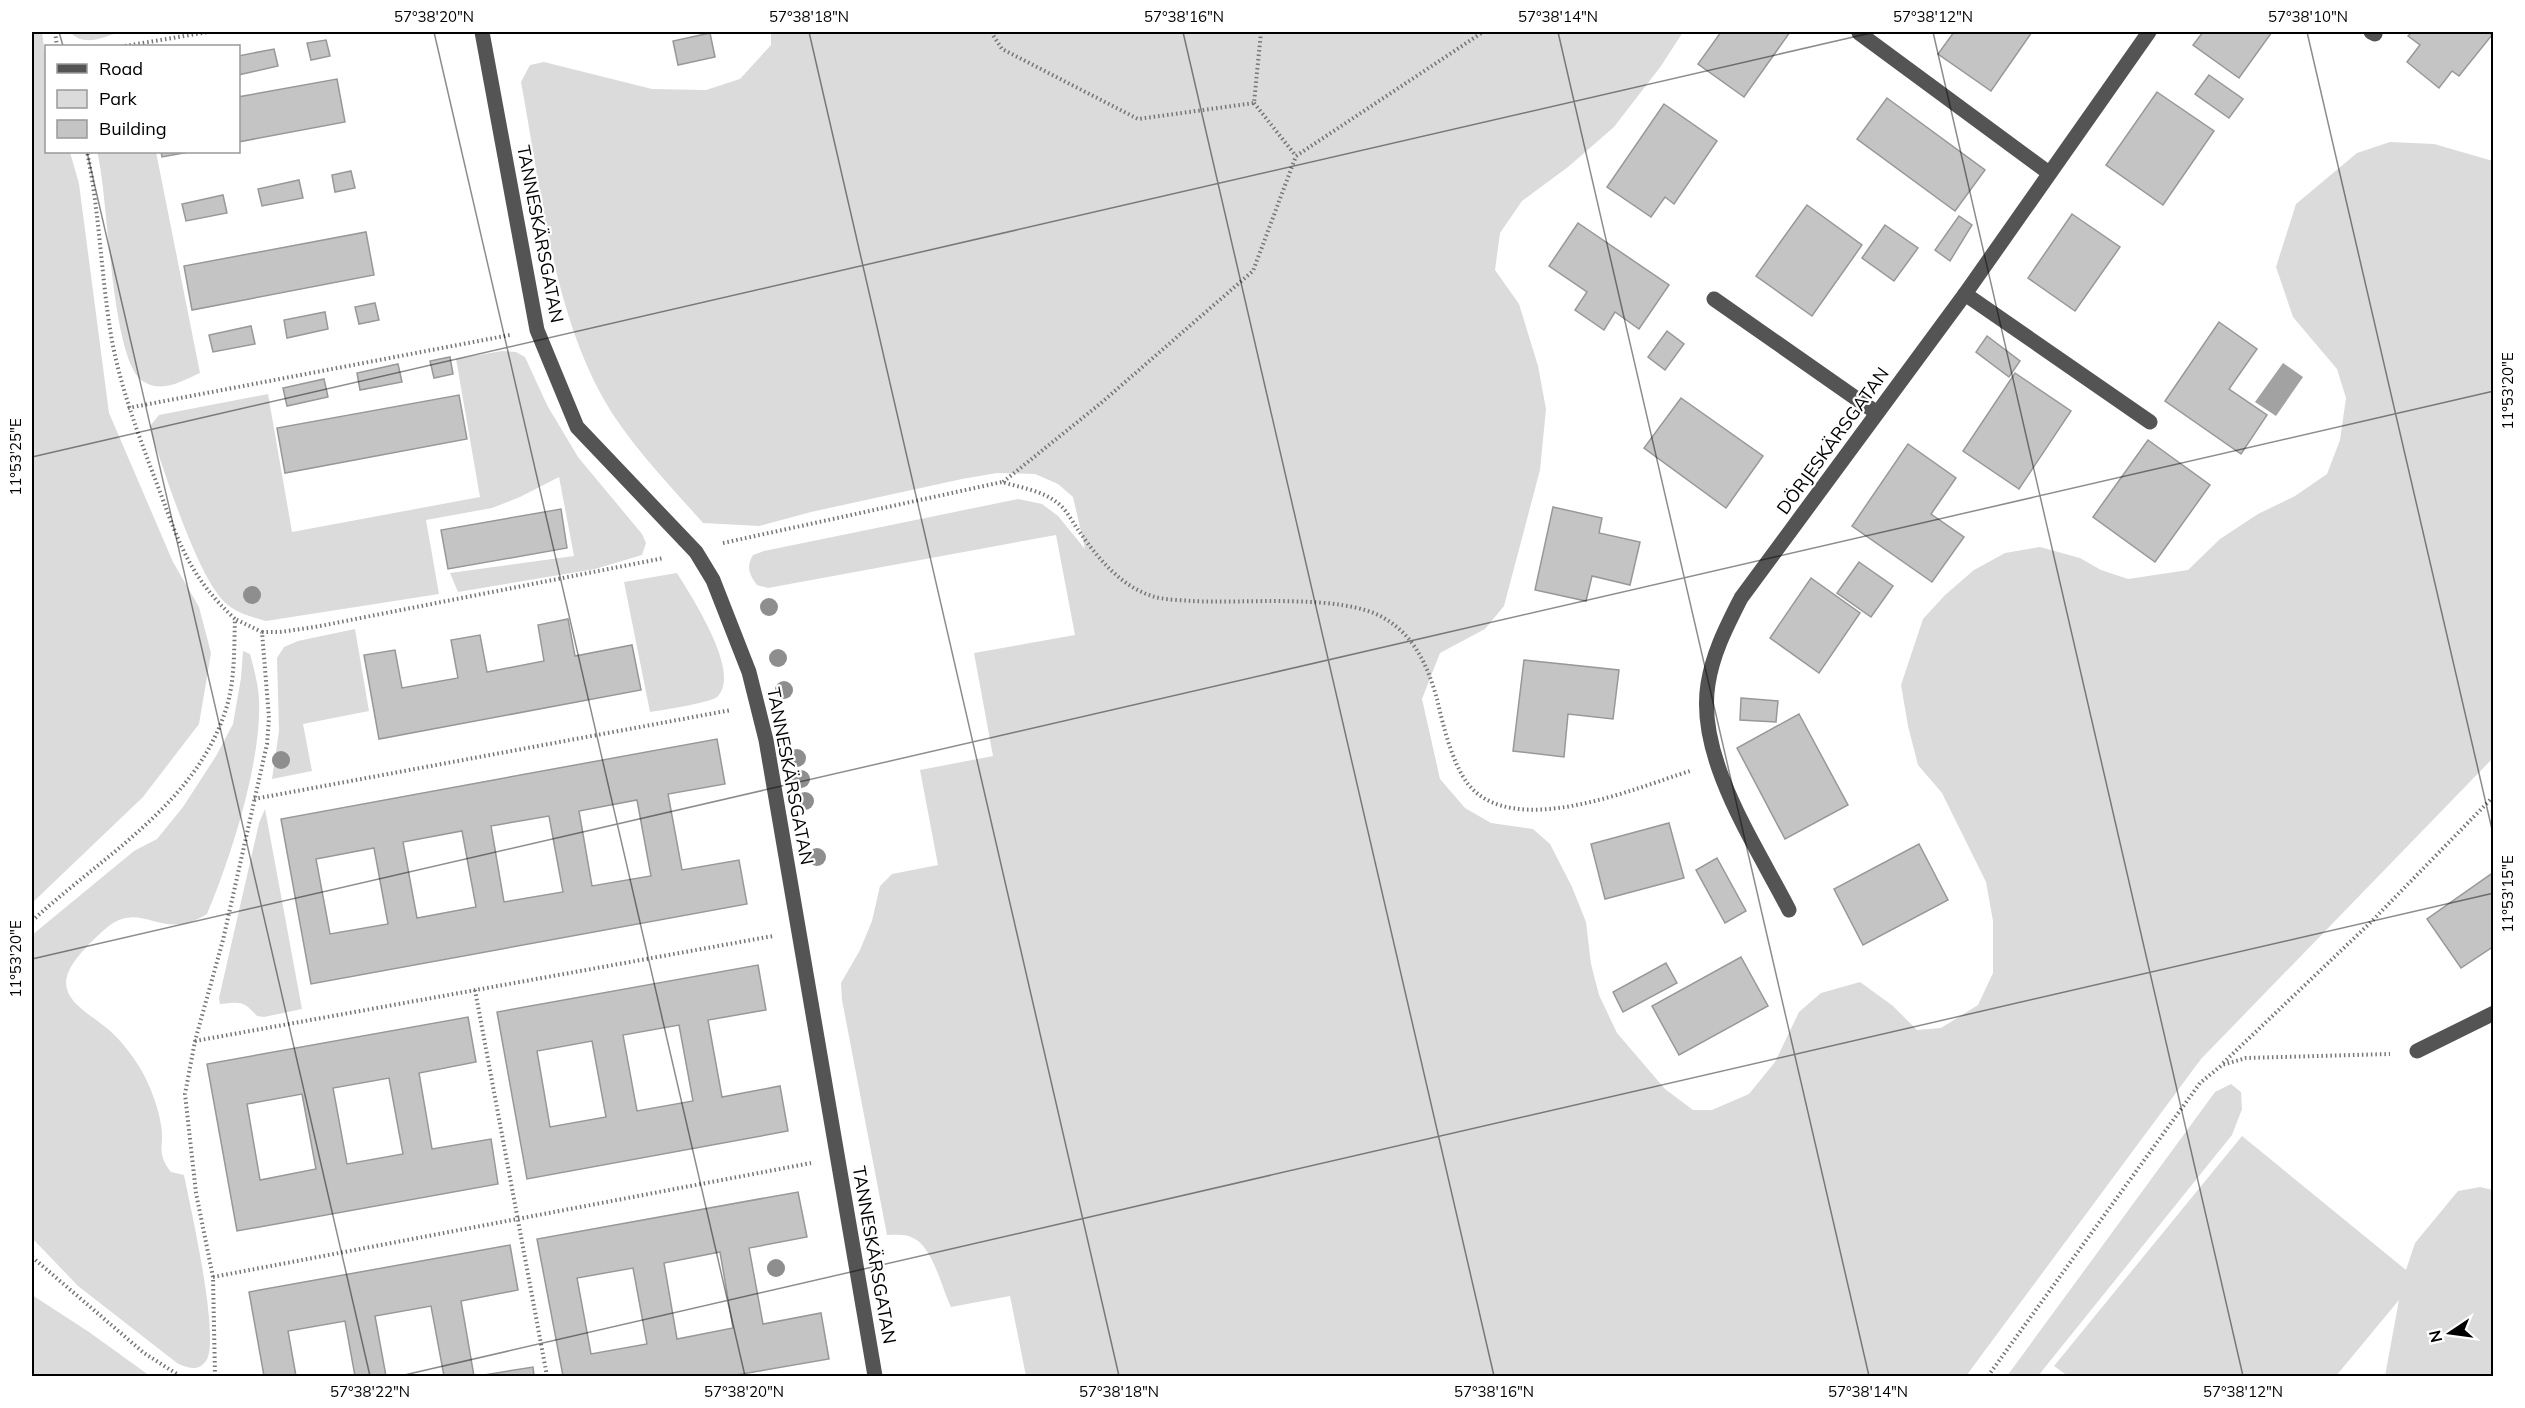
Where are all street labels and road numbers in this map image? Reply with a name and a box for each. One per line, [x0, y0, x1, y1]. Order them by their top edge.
street label: TANNESKÄRSGATAN [512, 143, 569, 325]
street label: DÖRJESKÄRSGATAN [1771, 363, 1894, 519]
street label: TANNESKÄRSGATAN [762, 685, 819, 867]
street label: TANNESKÄRSGATAN [848, 1164, 901, 1346]

